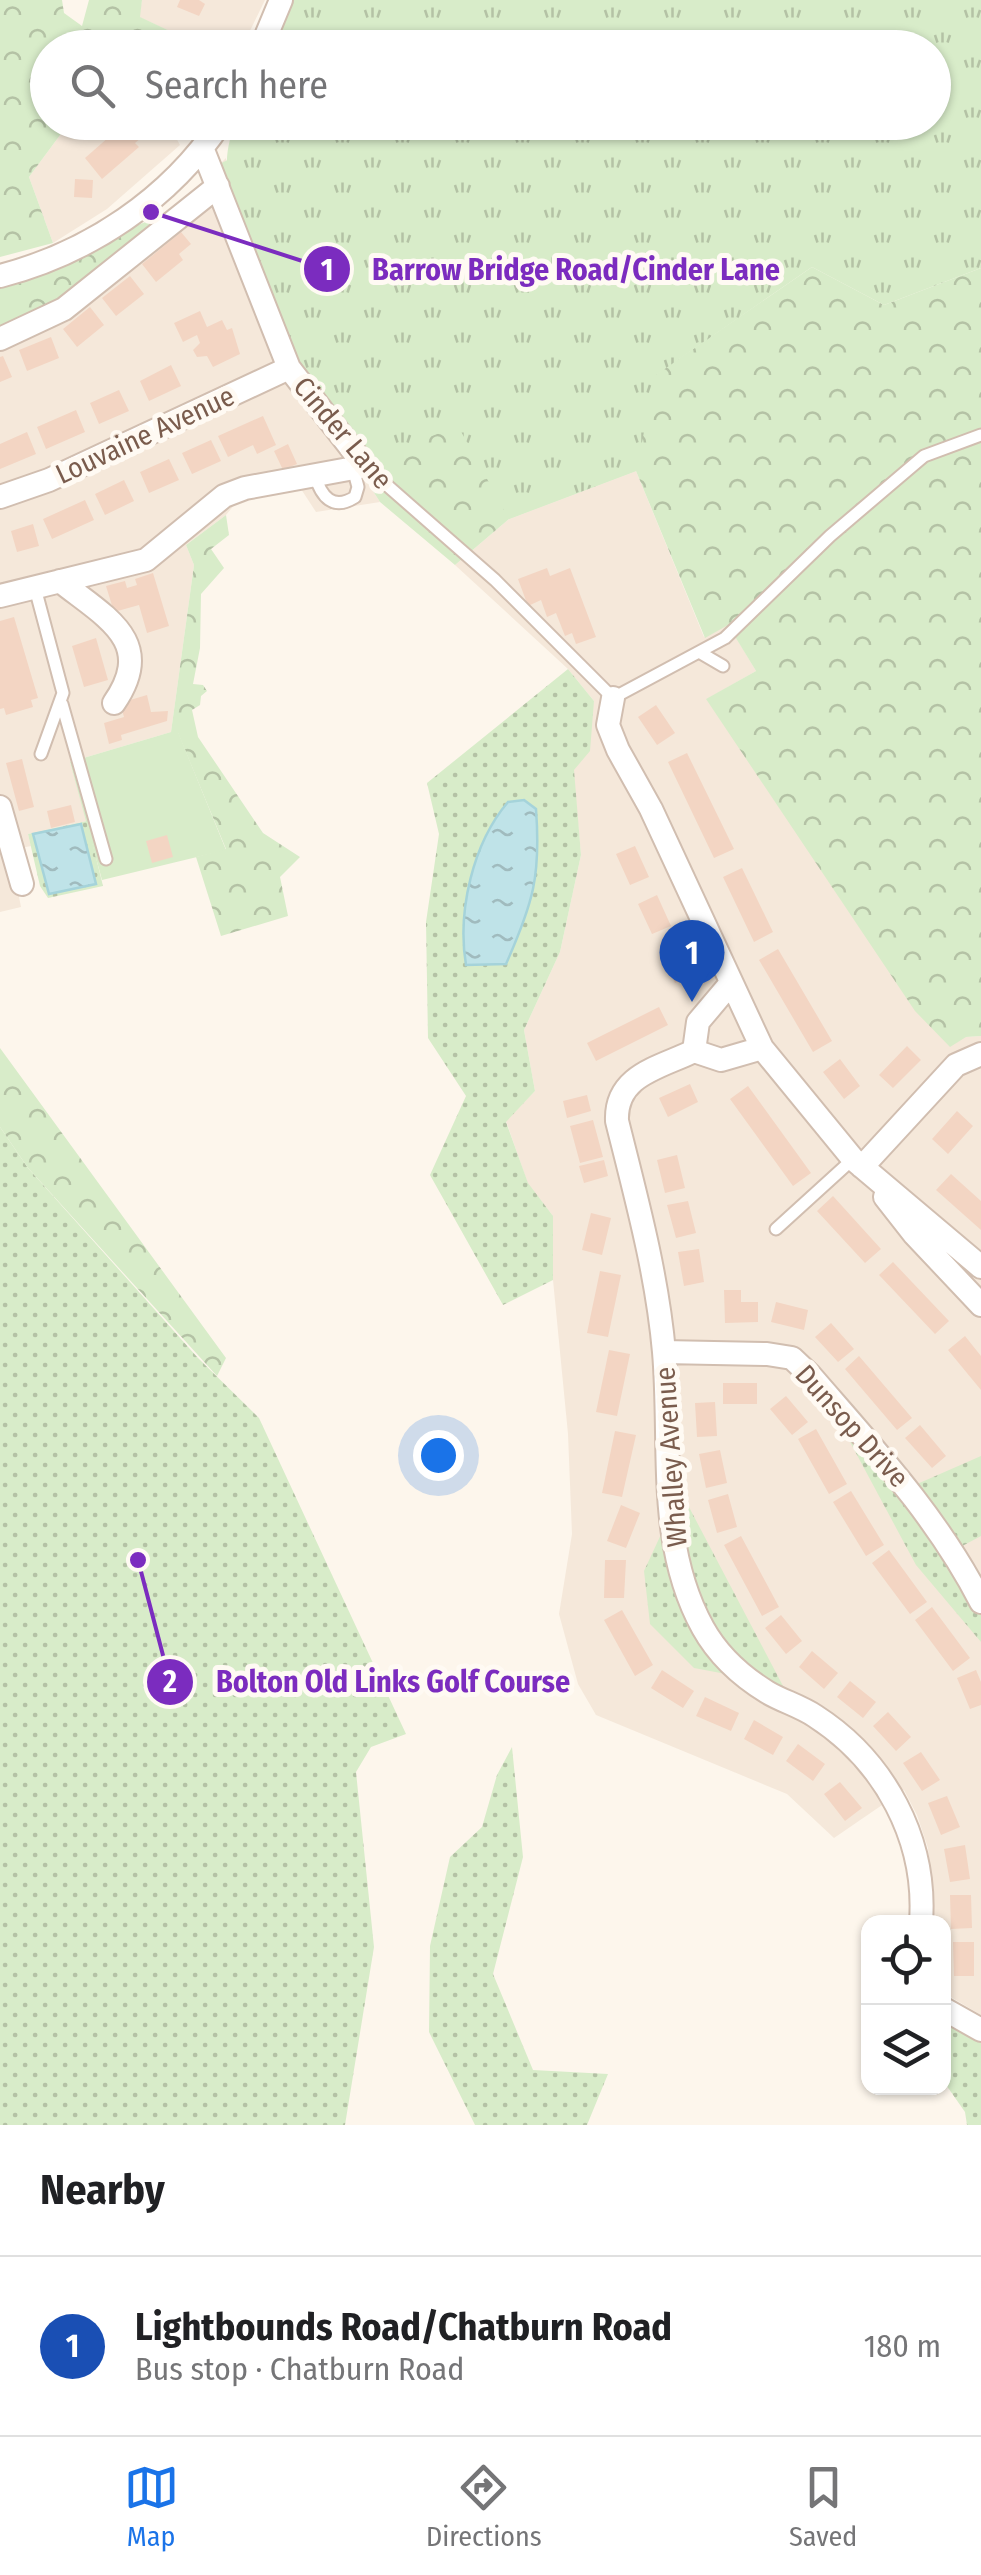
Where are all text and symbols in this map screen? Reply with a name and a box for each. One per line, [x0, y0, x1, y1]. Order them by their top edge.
search box [30, 30, 951, 140]
icon: search [65, 58, 120, 113]
text: Search here [145, 62, 328, 108]
callout: Barrow Bridge Road/Cinder Lane [302, 239, 800, 299]
text: 1 [321, 252, 333, 288]
text: Barrow Bridge Road/Cinder Lane [372, 252, 780, 288]
street label: Cinder Lane [287, 370, 399, 496]
street label: Louvaine Avenue [50, 379, 240, 491]
pin: 1 [660, 920, 724, 1002]
street label: Dunsop Drive [789, 1358, 915, 1494]
street label: Whalley Avenue [648, 1366, 694, 1548]
your location [413, 1430, 464, 1481]
callout: Bolton Old Links Golf Course [145, 1652, 590, 1712]
text: 2 [162, 1664, 177, 1700]
text: Bolton Old Links Golf Course [216, 1664, 570, 1700]
map controls [861, 1915, 951, 2095]
button: locate [861, 1915, 951, 2005]
button: layers [861, 2005, 951, 2095]
text: Nearby [40, 2165, 165, 2215]
text: Lightbounds Road/Chatburn Road [135, 2304, 672, 2350]
text: 1 [66, 2327, 79, 2365]
text: 180 m [864, 2327, 941, 2365]
text: Bus stop · Chatburn Road [135, 2350, 464, 2388]
tab: Map [124, 2460, 179, 2553]
tab: Directions [426, 2460, 542, 2553]
tab: Saved [789, 2460, 857, 2553]

